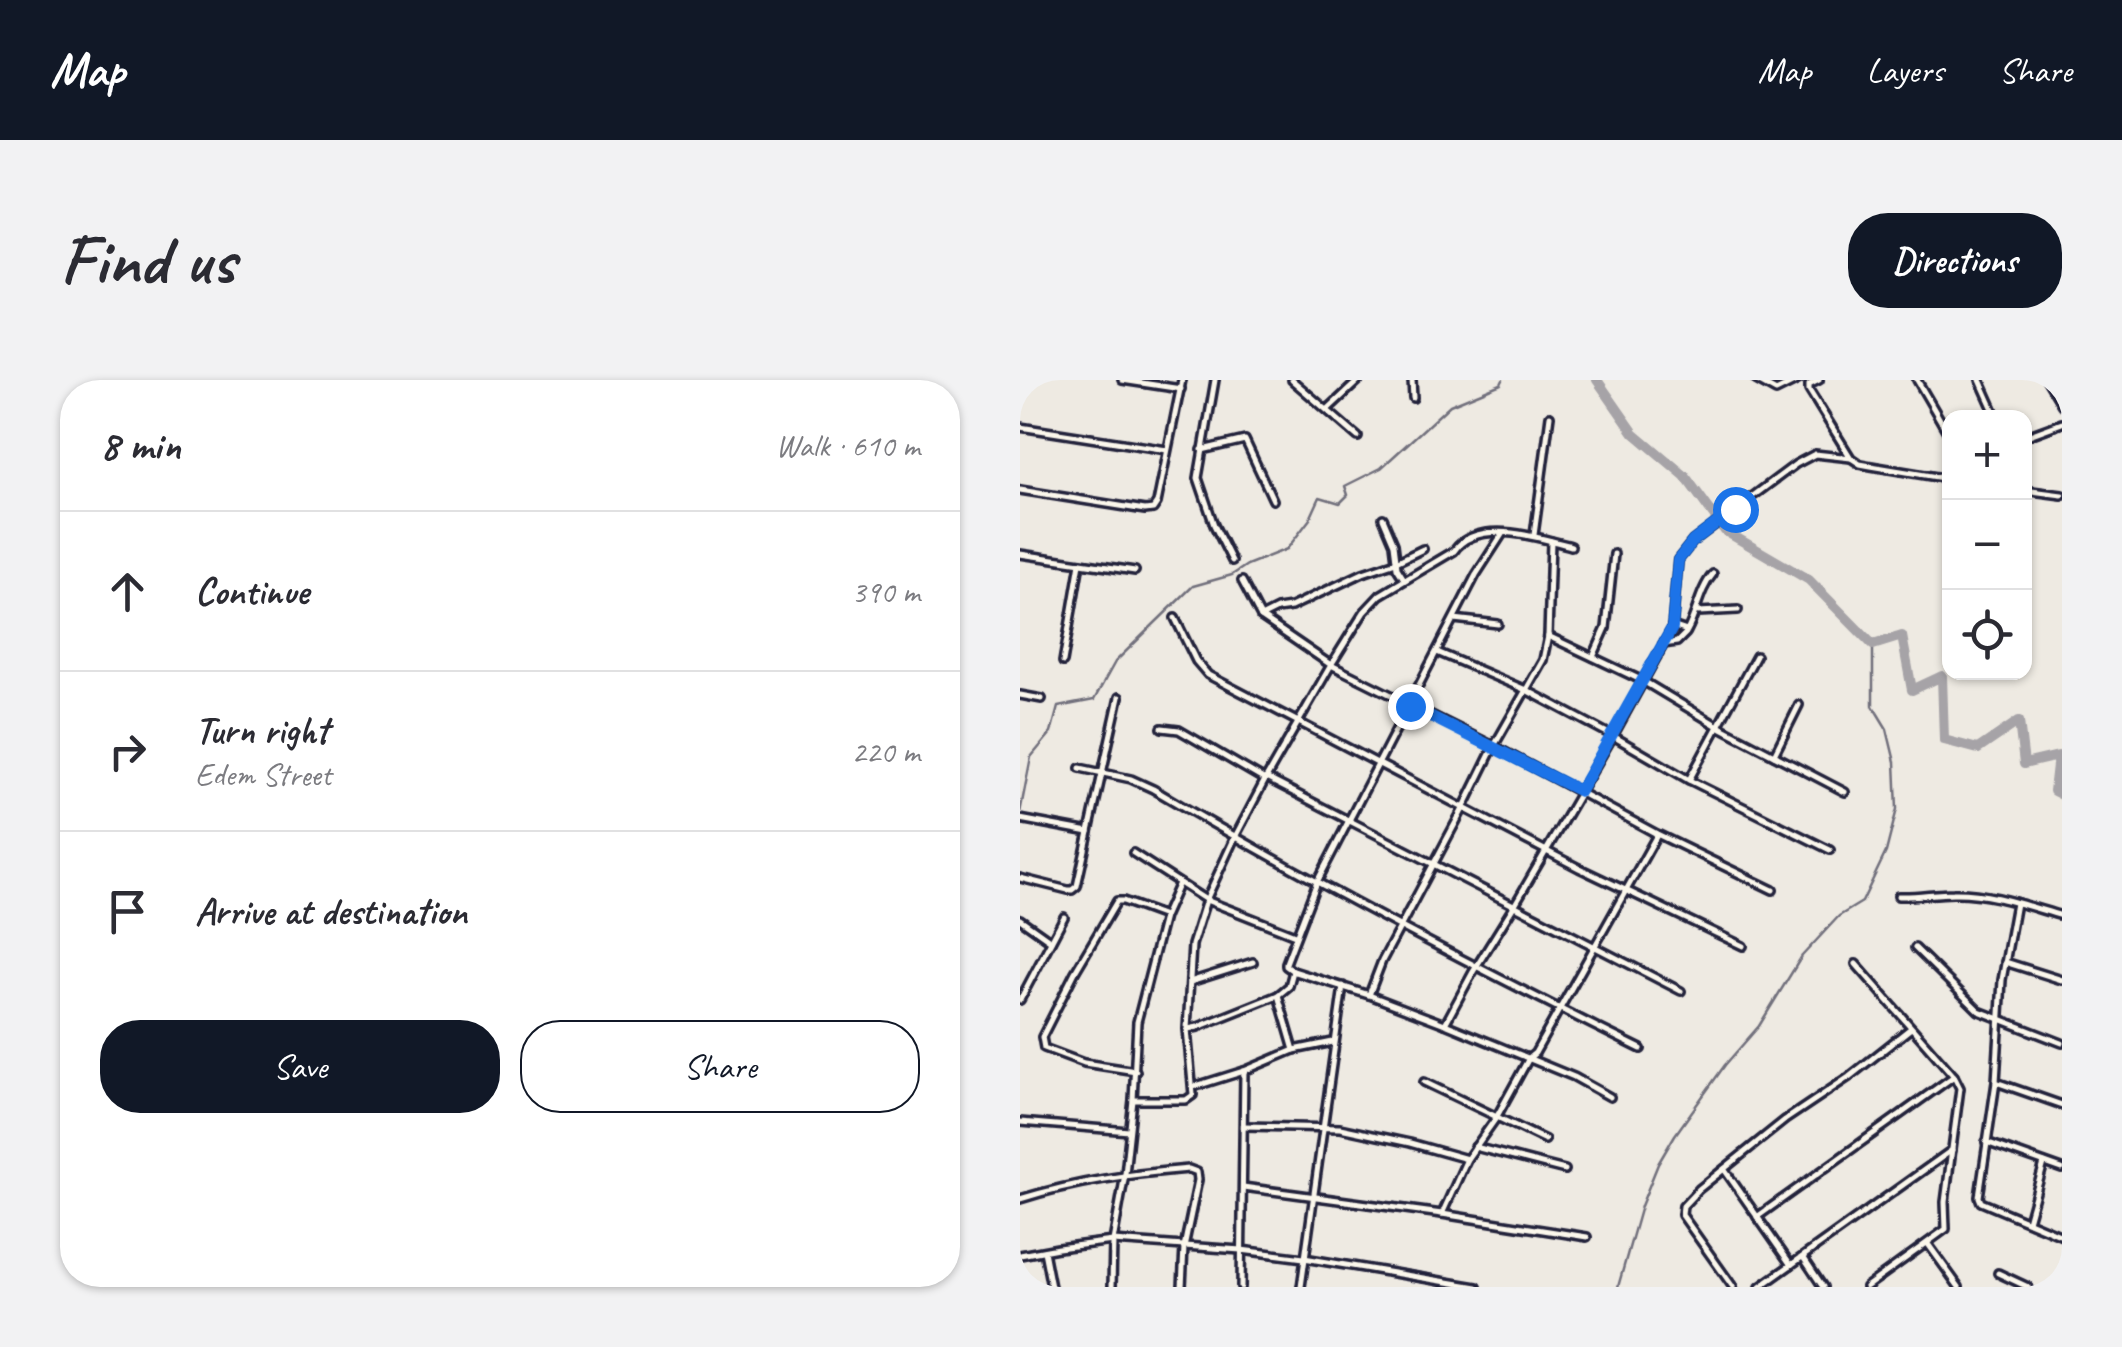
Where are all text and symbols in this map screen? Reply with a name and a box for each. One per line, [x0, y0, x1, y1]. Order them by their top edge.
text: Map [50, 40, 125, 100]
text: Map [1758, 48, 1811, 93]
text: Layers [1866, 48, 1944, 93]
text: Share [1999, 48, 2072, 93]
button: Directions [1848, 213, 2062, 308]
text: Find us [60, 216, 235, 304]
map controls [1942, 410, 2032, 680]
button: + [1942, 410, 2032, 500]
text: 8 min [100, 419, 180, 472]
text: Walk · 610 m [776, 425, 920, 466]
route start [1713, 487, 1759, 533]
button: − [1942, 500, 2032, 590]
icon: ahead [100, 564, 155, 619]
text: Continue [195, 568, 309, 615]
text: 390 m [851, 571, 920, 612]
button: locate [1942, 590, 2032, 680]
route end [1388, 684, 1434, 730]
text: Turn right [195, 707, 329, 754]
icon: right [100, 724, 155, 779]
text: 220 m [851, 731, 920, 772]
text: Edem Street [195, 754, 331, 795]
icon: arrive [100, 884, 155, 939]
text: Arrive at destination [195, 888, 467, 935]
button: Save [100, 1020, 500, 1113]
button: Share [520, 1020, 920, 1113]

